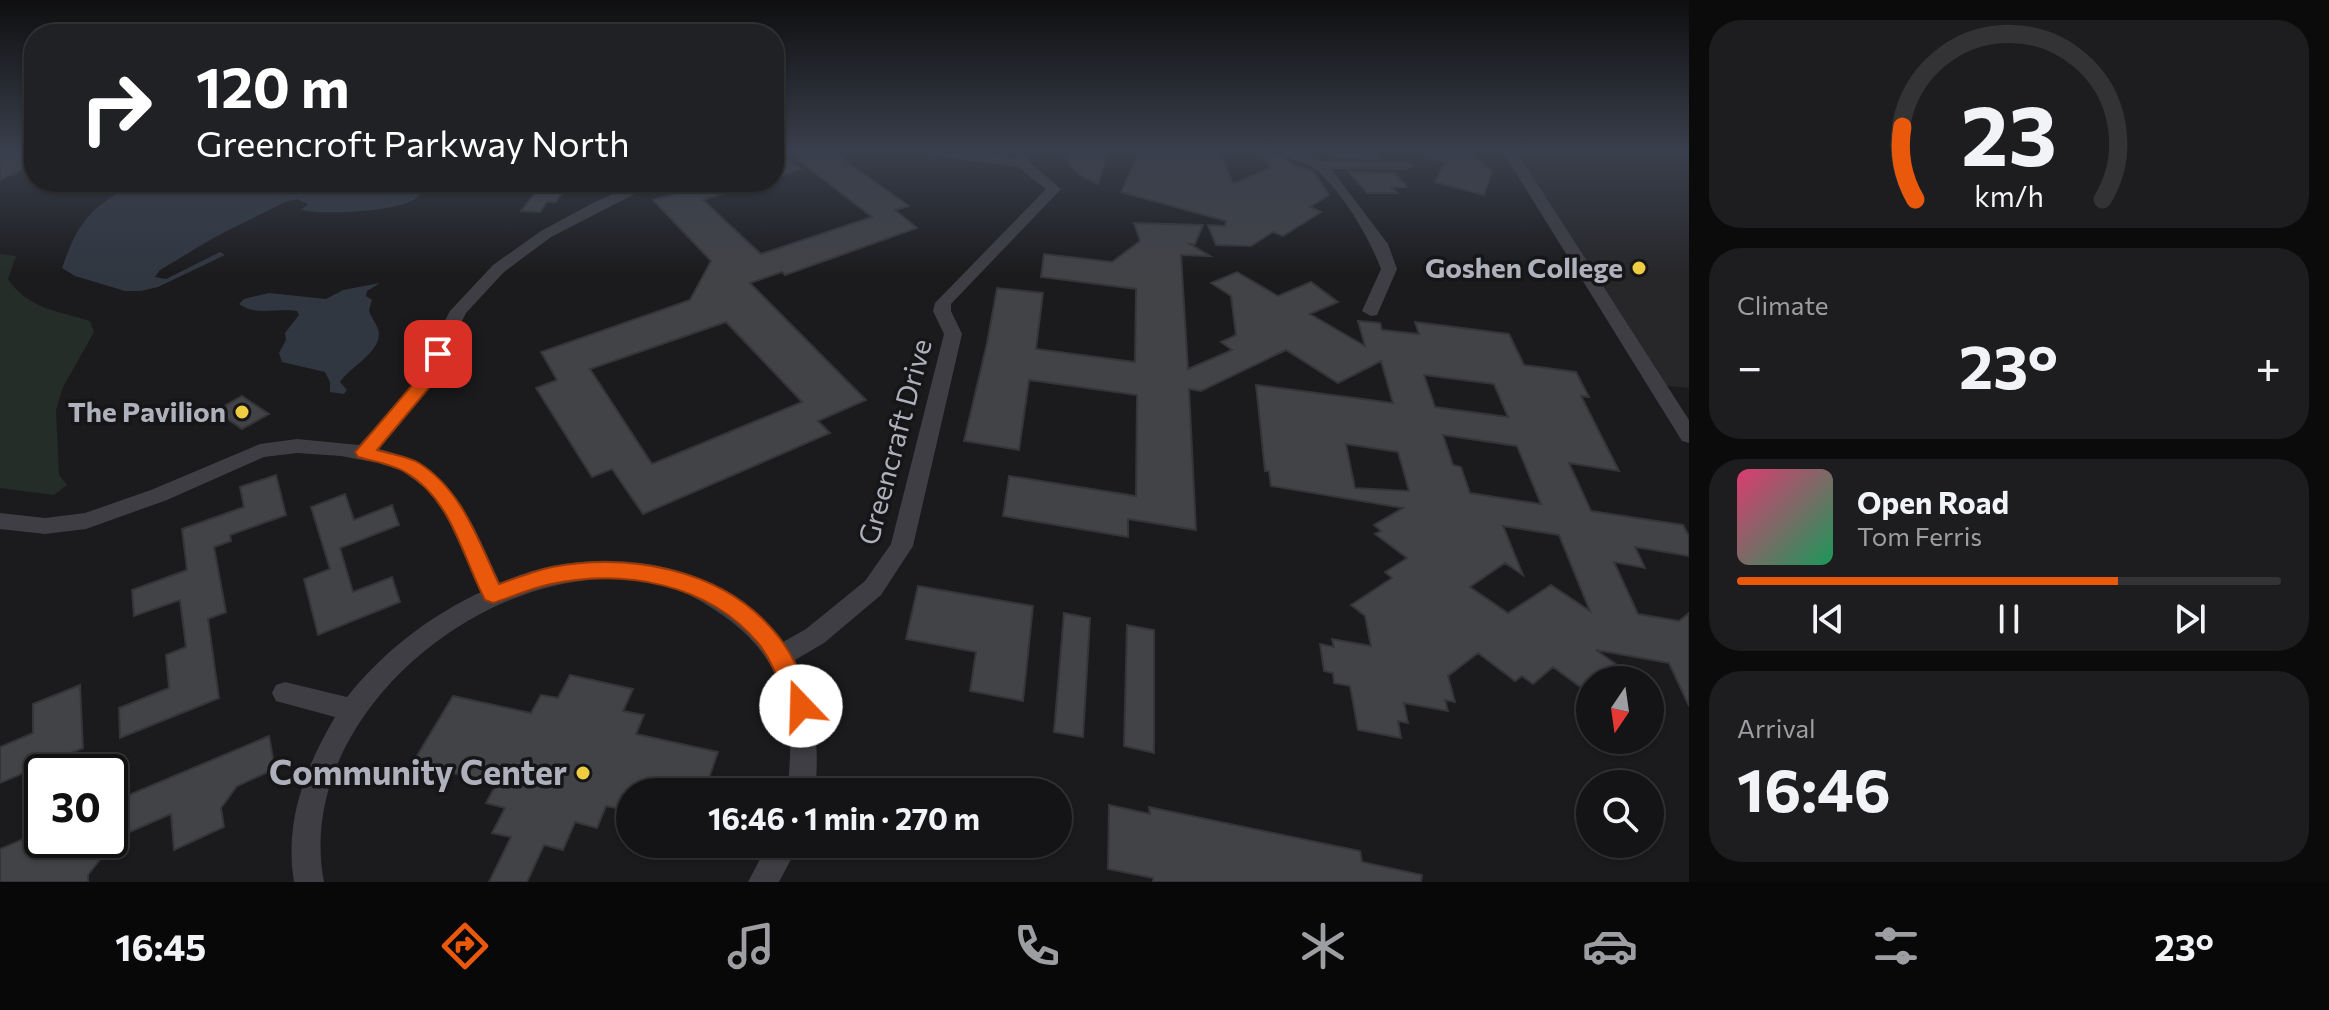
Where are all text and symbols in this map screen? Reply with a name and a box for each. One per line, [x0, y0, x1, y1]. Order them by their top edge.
text: 120 m [196, 51, 350, 120]
icon: right [64, 56, 168, 160]
text: 23 [1961, 81, 2057, 183]
text: Greencroft Parkway North [196, 120, 630, 164]
text: km/h [1974, 178, 2044, 213]
place label: Goshen College [1425, 250, 1623, 284]
marker: Goshen College [1630, 259, 1648, 277]
text: Climate [1737, 289, 1829, 320]
pin [404, 320, 472, 388]
text: 23° [1959, 328, 2058, 401]
icon: arrive [416, 332, 460, 376]
street label: Greencraft Drive [850, 335, 938, 548]
text: − [1737, 338, 1762, 392]
text: + [2255, 338, 2281, 392]
place label: The Pavilion [68, 394, 226, 428]
marker: The Pavilion [233, 403, 251, 421]
text: Open Road [1857, 483, 2009, 520]
text: Tom Ferris [1857, 520, 1982, 551]
icon: previous [1806, 597, 1850, 641]
icon: pause [1987, 597, 2031, 641]
icon: next [2168, 597, 2212, 641]
position arrow [759, 664, 843, 748]
north arrow [1576, 666, 1664, 754]
map controls [1576, 666, 1664, 858]
text: Arrival [1737, 712, 1816, 743]
place label: Community Center [269, 750, 567, 792]
text: 16:46 [1737, 751, 1891, 824]
speed limit sign: 30 [24, 754, 128, 858]
marker: Community Center [574, 764, 592, 782]
button: search [1576, 770, 1664, 858]
text: 16:46 · 1 min · 270 m [708, 799, 980, 836]
icon: directions [437, 918, 493, 974]
icon: music [723, 918, 779, 974]
icon: phone [1009, 918, 1065, 974]
icon: climate [1295, 918, 1351, 974]
icon: car [1582, 918, 1638, 974]
icon: filters [1868, 918, 1924, 974]
text: 16:45 [115, 924, 206, 968]
text: 23° [2154, 924, 2214, 968]

